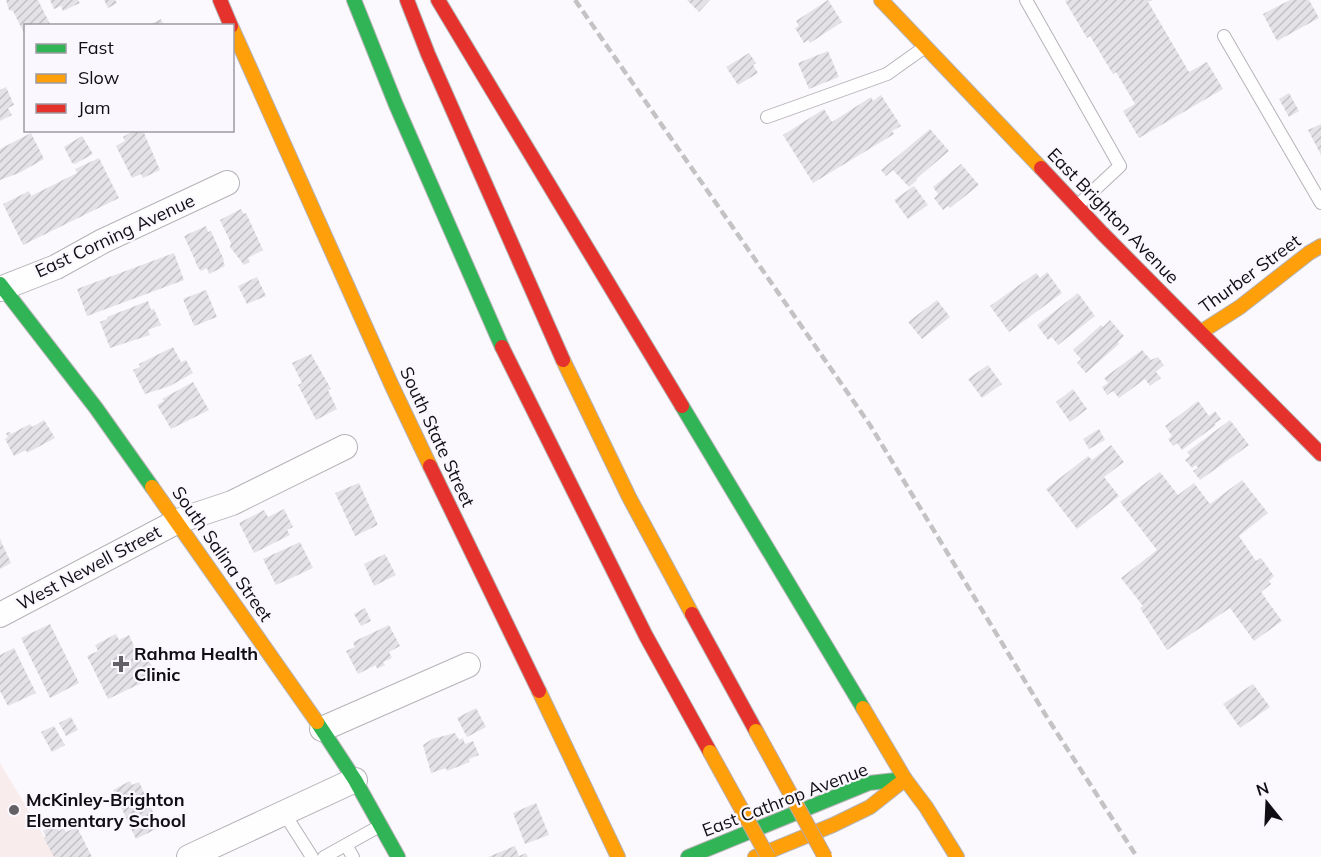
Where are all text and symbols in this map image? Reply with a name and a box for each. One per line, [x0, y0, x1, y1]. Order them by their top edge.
legend [24, 24, 234, 132]
text: Fast [78, 36, 114, 59]
text: Slow [78, 66, 120, 89]
text: Jam [78, 96, 111, 119]
street label: East Brighton Avenue [1043, 143, 1184, 288]
street label: East Corning Avenue [31, 189, 198, 283]
street label: Thurber Street [1194, 229, 1305, 318]
street label: South State Street [395, 363, 480, 511]
street label: South Salina Street [167, 482, 278, 626]
street label: West Newell Street [13, 520, 165, 615]
place label: Rahma Health Clinic [134, 642, 258, 686]
marker: Rahma Health Clinic [112, 655, 130, 673]
street label: East Cathrop Avenue [699, 757, 871, 842]
north arrow [1237, 773, 1297, 833]
text: N [1254, 777, 1271, 800]
place label: McKinley-Brighton Elementary School [26, 788, 186, 832]
marker: McKinley-Brighton Elementary School [7, 803, 21, 817]

